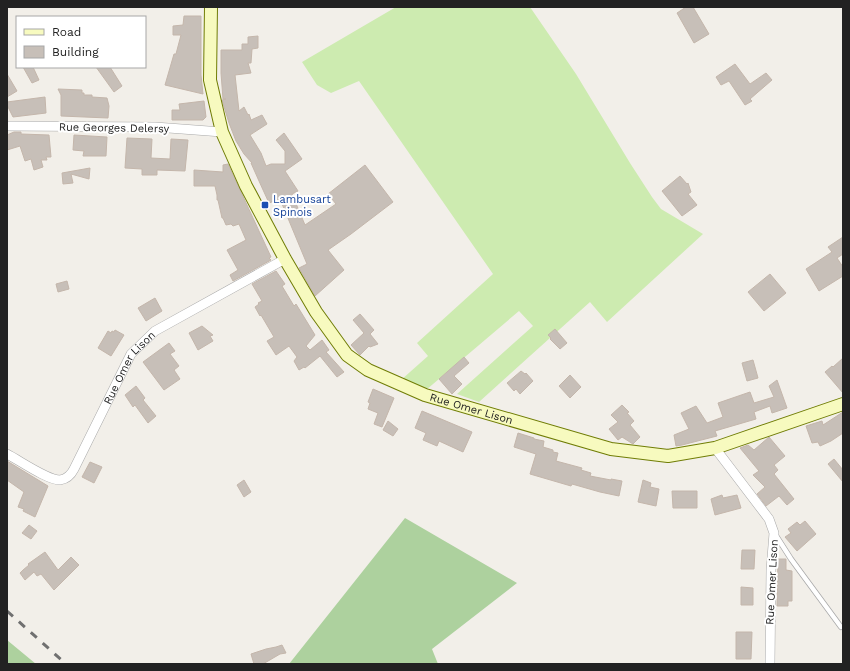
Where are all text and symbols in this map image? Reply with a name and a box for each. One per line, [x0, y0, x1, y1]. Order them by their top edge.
legend [16, 16, 146, 68]
text: Road [52, 25, 81, 39]
text: Building [52, 45, 99, 59]
street label: Rue Georges Delersy [59, 121, 170, 135]
place label: Lambusart Spinois [273, 193, 331, 219]
marker: Lambusart Spinois [260, 200, 270, 210]
street label: Rue Omer Lison [101, 328, 158, 406]
street label: Rue Omer Lison [428, 390, 514, 427]
street label: Rue Omer Lison [763, 539, 781, 625]

